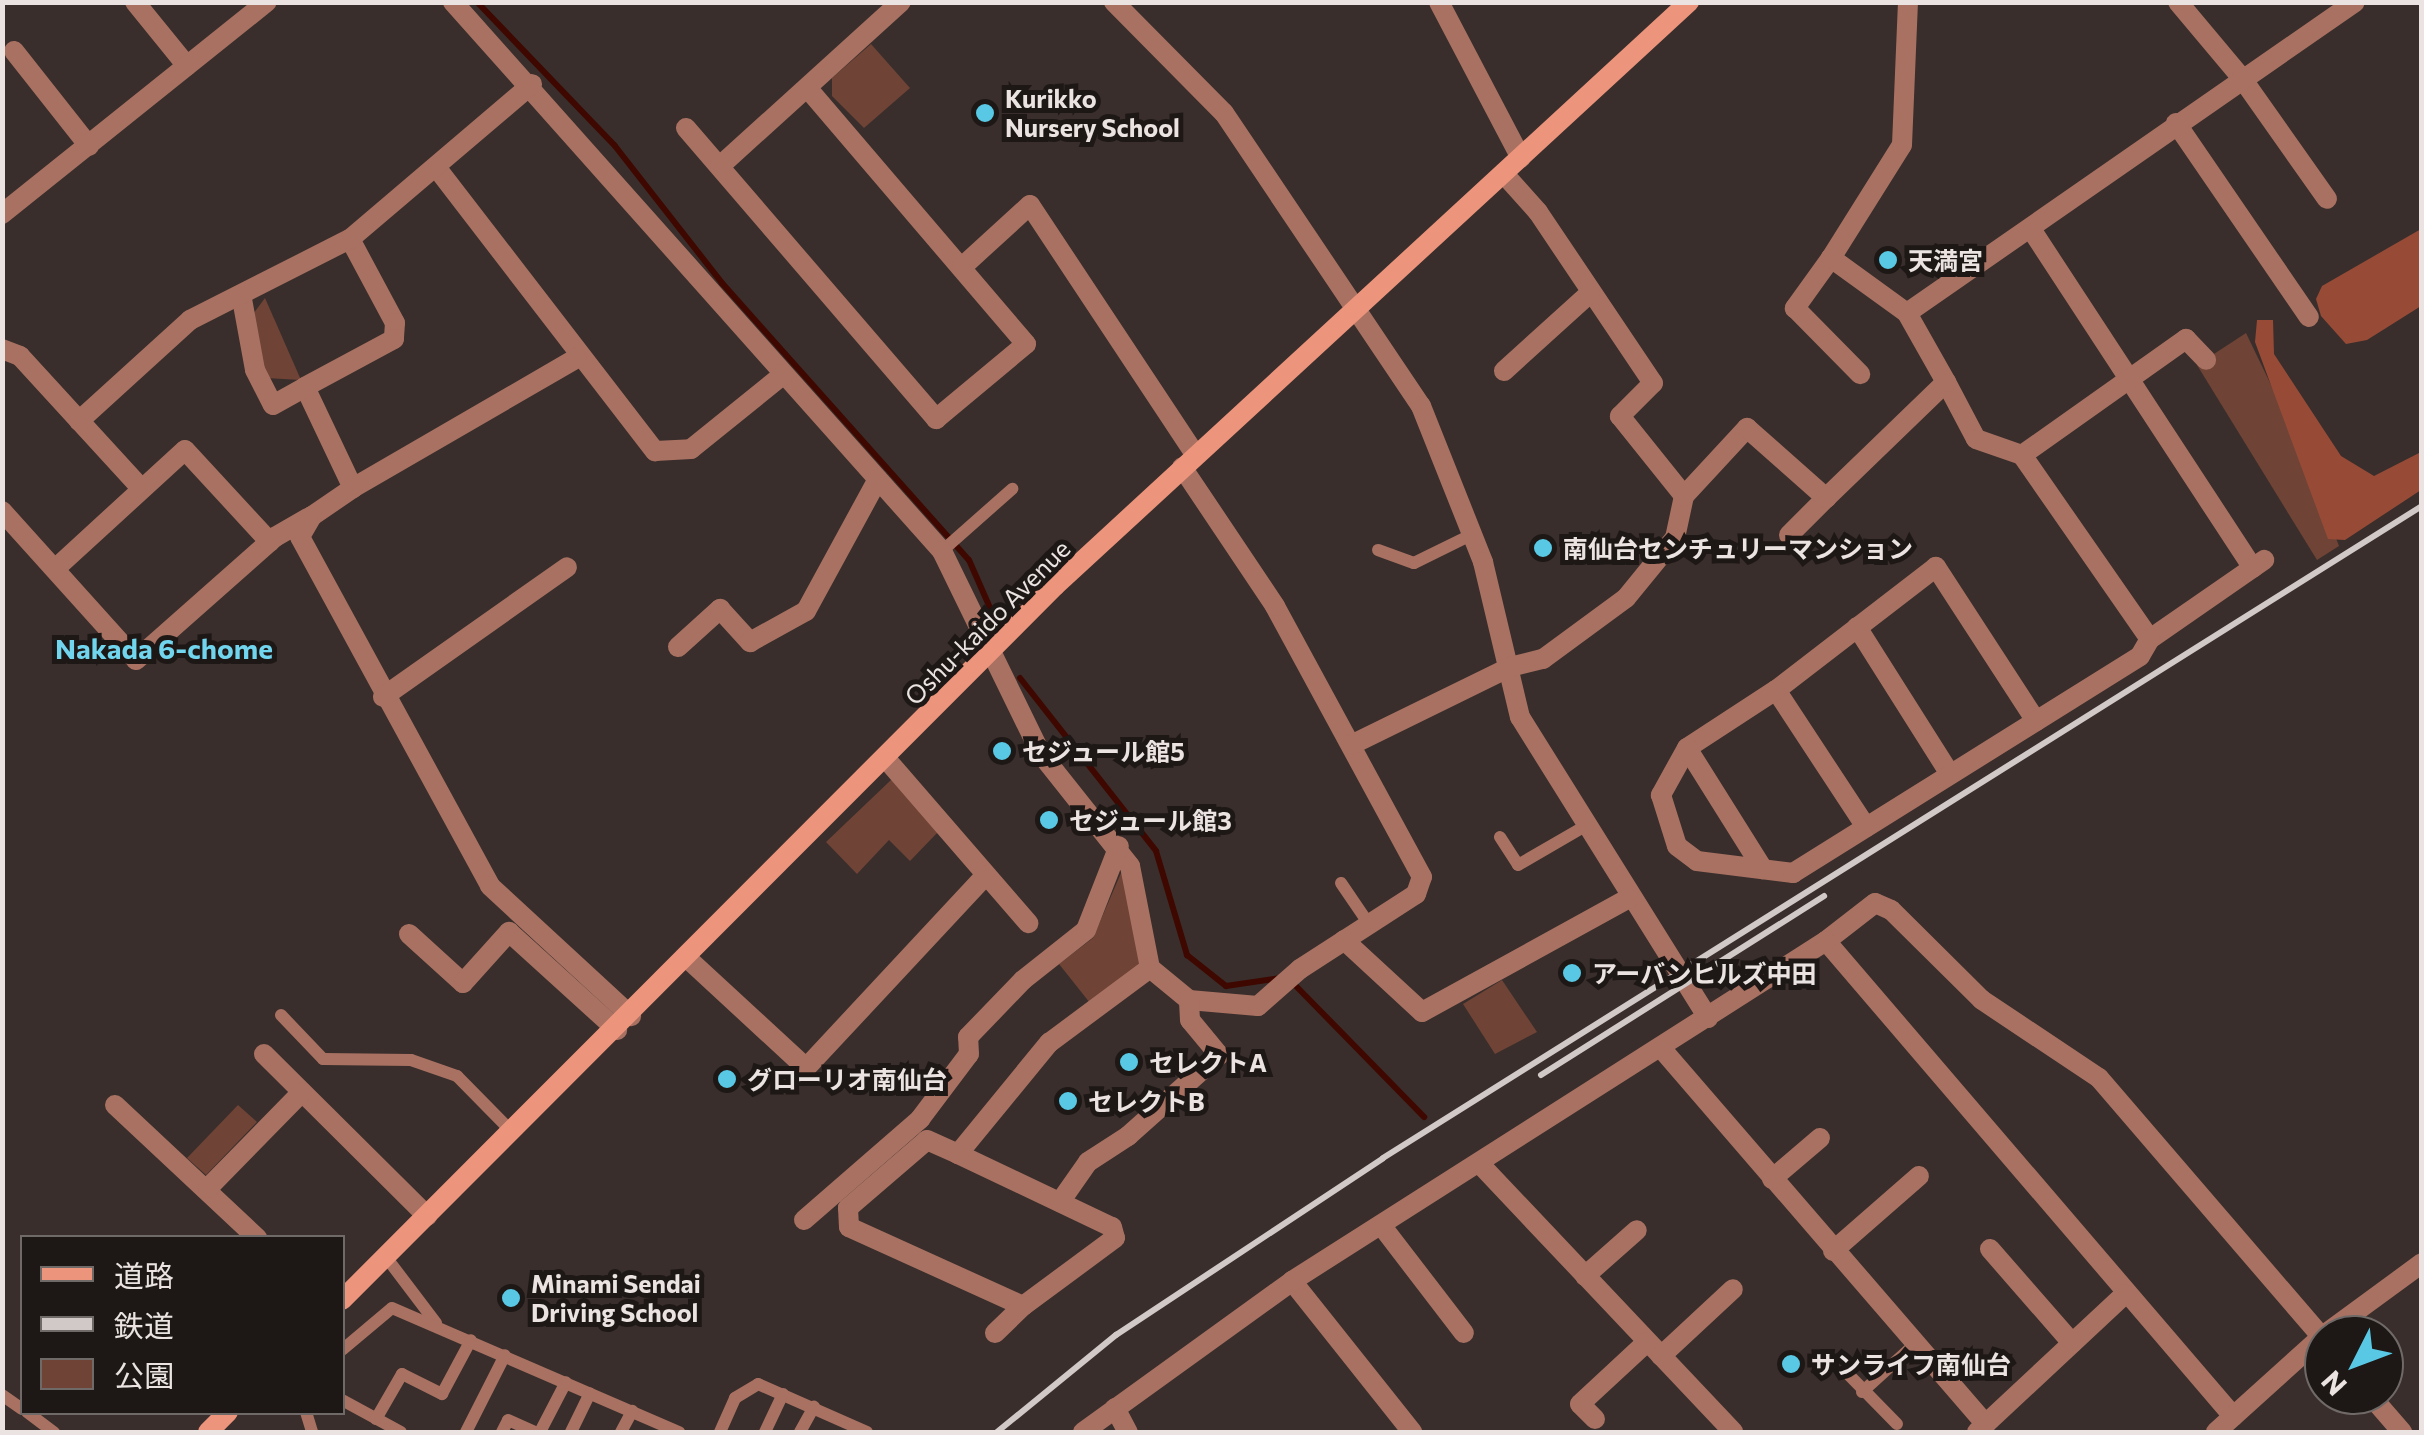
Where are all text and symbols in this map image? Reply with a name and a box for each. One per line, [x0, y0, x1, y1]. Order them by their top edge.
place label: Kurikko Nursery School [1005, 84, 1180, 143]
marker: Kurikko Nursery School [974, 102, 996, 124]
place label: 天満宮 [1908, 245, 1983, 275]
marker: 天満宮 [1877, 249, 1899, 271]
street label: Oshu-kaido Avenue [898, 533, 1076, 711]
place label: 南仙台センチュリーマンション [1563, 533, 1913, 563]
marker: 南仙台センチュリーマンション [1532, 537, 1554, 559]
district label: Nakada 6-chome [55, 631, 273, 665]
place label: セジュール館5 [1022, 736, 1187, 766]
marker: セジュール館5 [991, 740, 1013, 762]
place label: セジュール館3 [1069, 805, 1234, 835]
marker: セジュール館3 [1038, 809, 1060, 831]
place label: アーバンヒルズ中田 [1592, 958, 1815, 988]
marker: アーバンヒルズ中田 [1561, 962, 1583, 984]
place label: セレクトA [1149, 1047, 1267, 1077]
marker: セレクトA [1118, 1051, 1140, 1073]
place label: グローリオ南仙台 [747, 1064, 947, 1094]
marker: グローリオ南仙台 [716, 1068, 738, 1090]
place label: セレクトB [1088, 1086, 1205, 1116]
marker: セレクトB [1057, 1090, 1079, 1112]
legend [20, 1235, 345, 1415]
text: 道路 [114, 1256, 174, 1293]
place label: Minami Sendai Driving School [531, 1269, 701, 1328]
marker: Minami Sendai Driving School [500, 1287, 522, 1309]
text: 鉄道 [114, 1306, 174, 1343]
north arrow [2304, 1315, 2404, 1415]
place label: サンライフ南仙台 [1811, 1349, 2011, 1379]
marker: サンライフ南仙台 [1780, 1353, 1802, 1375]
text: 公園 [114, 1356, 174, 1393]
text: N [2314, 1365, 2353, 1403]

